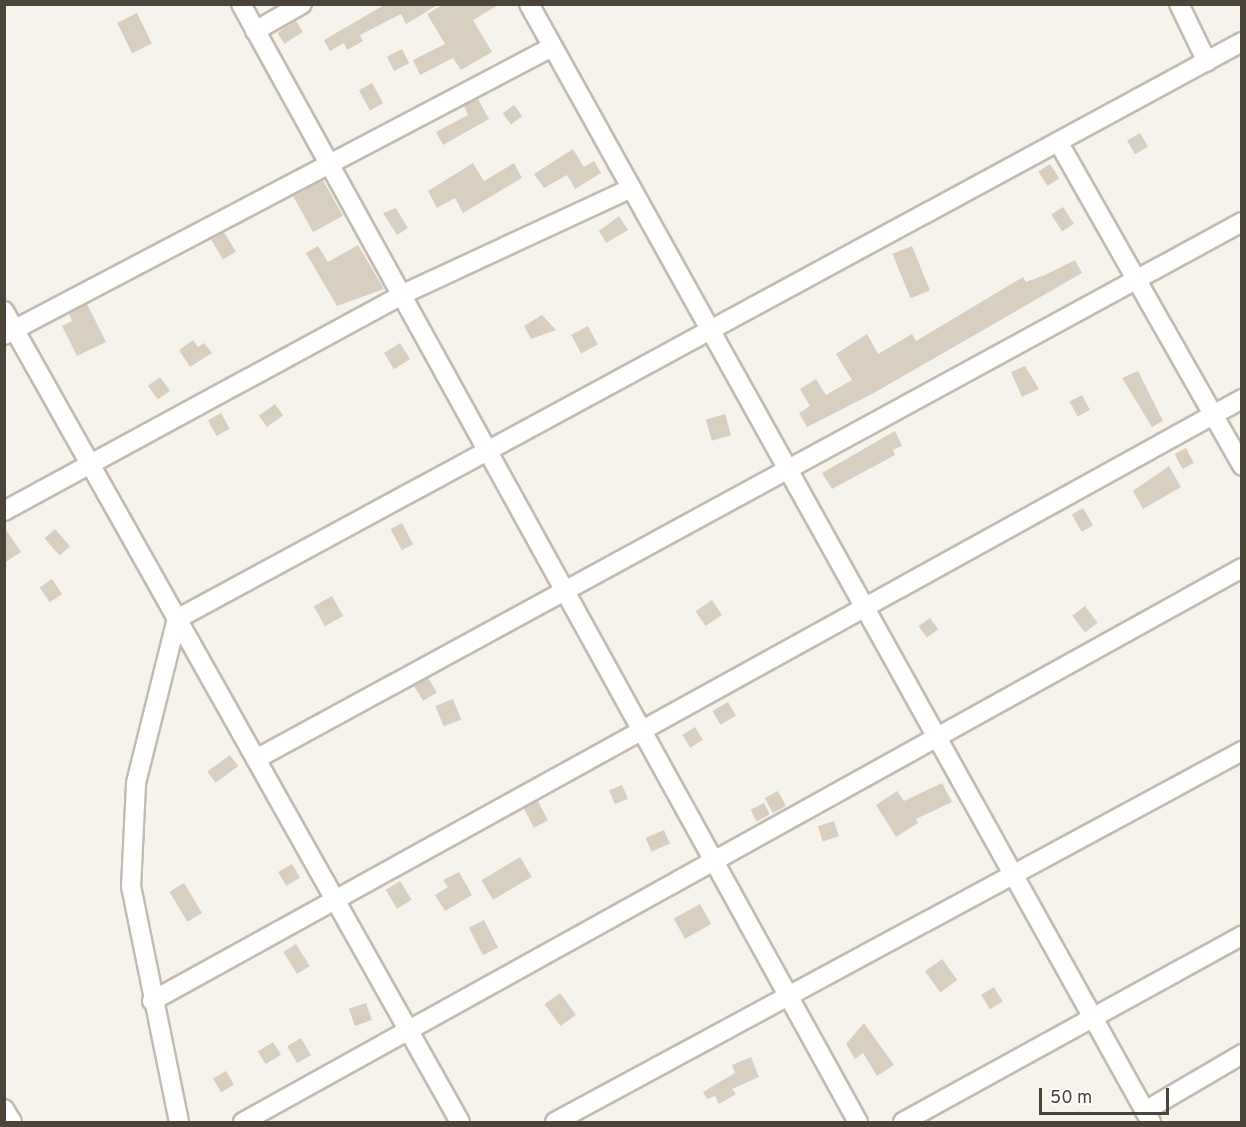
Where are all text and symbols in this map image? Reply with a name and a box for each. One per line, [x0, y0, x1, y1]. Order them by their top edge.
scale bar [1042, 1076, 1172, 1114]
text: 50 m [1050, 1087, 1092, 1110]

